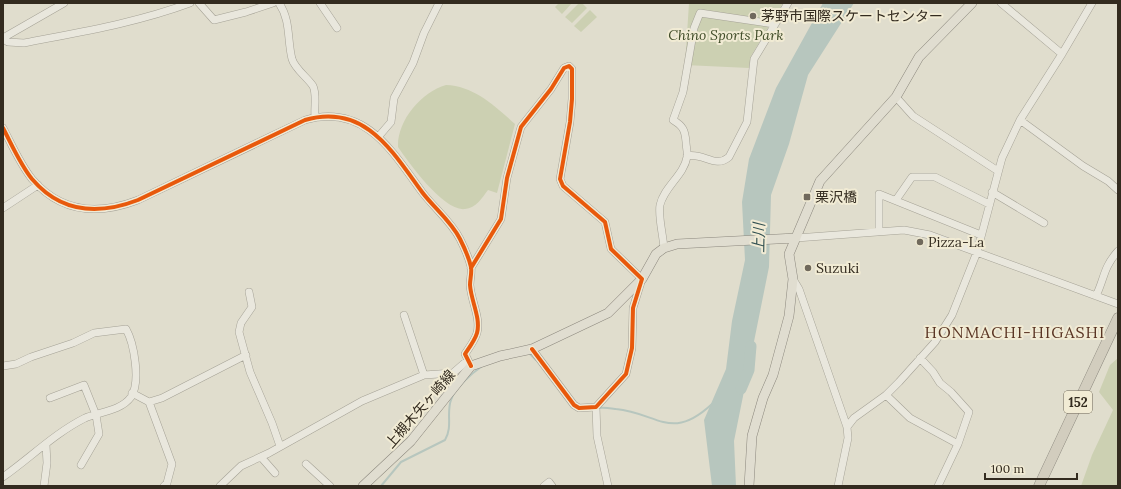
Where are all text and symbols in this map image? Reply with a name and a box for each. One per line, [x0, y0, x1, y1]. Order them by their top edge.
place label: 茅野市国際スケートセンター [761, 7, 943, 25]
marker: 茅野市国際スケートセンター [748, 11, 758, 21]
park label: Chino Sports Park [668, 26, 784, 44]
place label: 栗沢橋 [815, 188, 857, 206]
marker: 栗沢橋 [802, 192, 812, 202]
water label: 上川 [749, 221, 768, 253]
place label: Pizza-La [928, 233, 984, 251]
marker: Pizza-La [915, 237, 925, 247]
place label: Suzuki [816, 259, 859, 277]
marker: Suzuki [803, 263, 813, 273]
district label: HONMACHI-HIGASHI [925, 322, 1105, 342]
street label: 上槻木矢ヶ崎線 [381, 366, 459, 452]
road number: 152 [1064, 391, 1092, 413]
scale bar [985, 455, 1077, 481]
text: 100 m [991, 461, 1024, 476]

